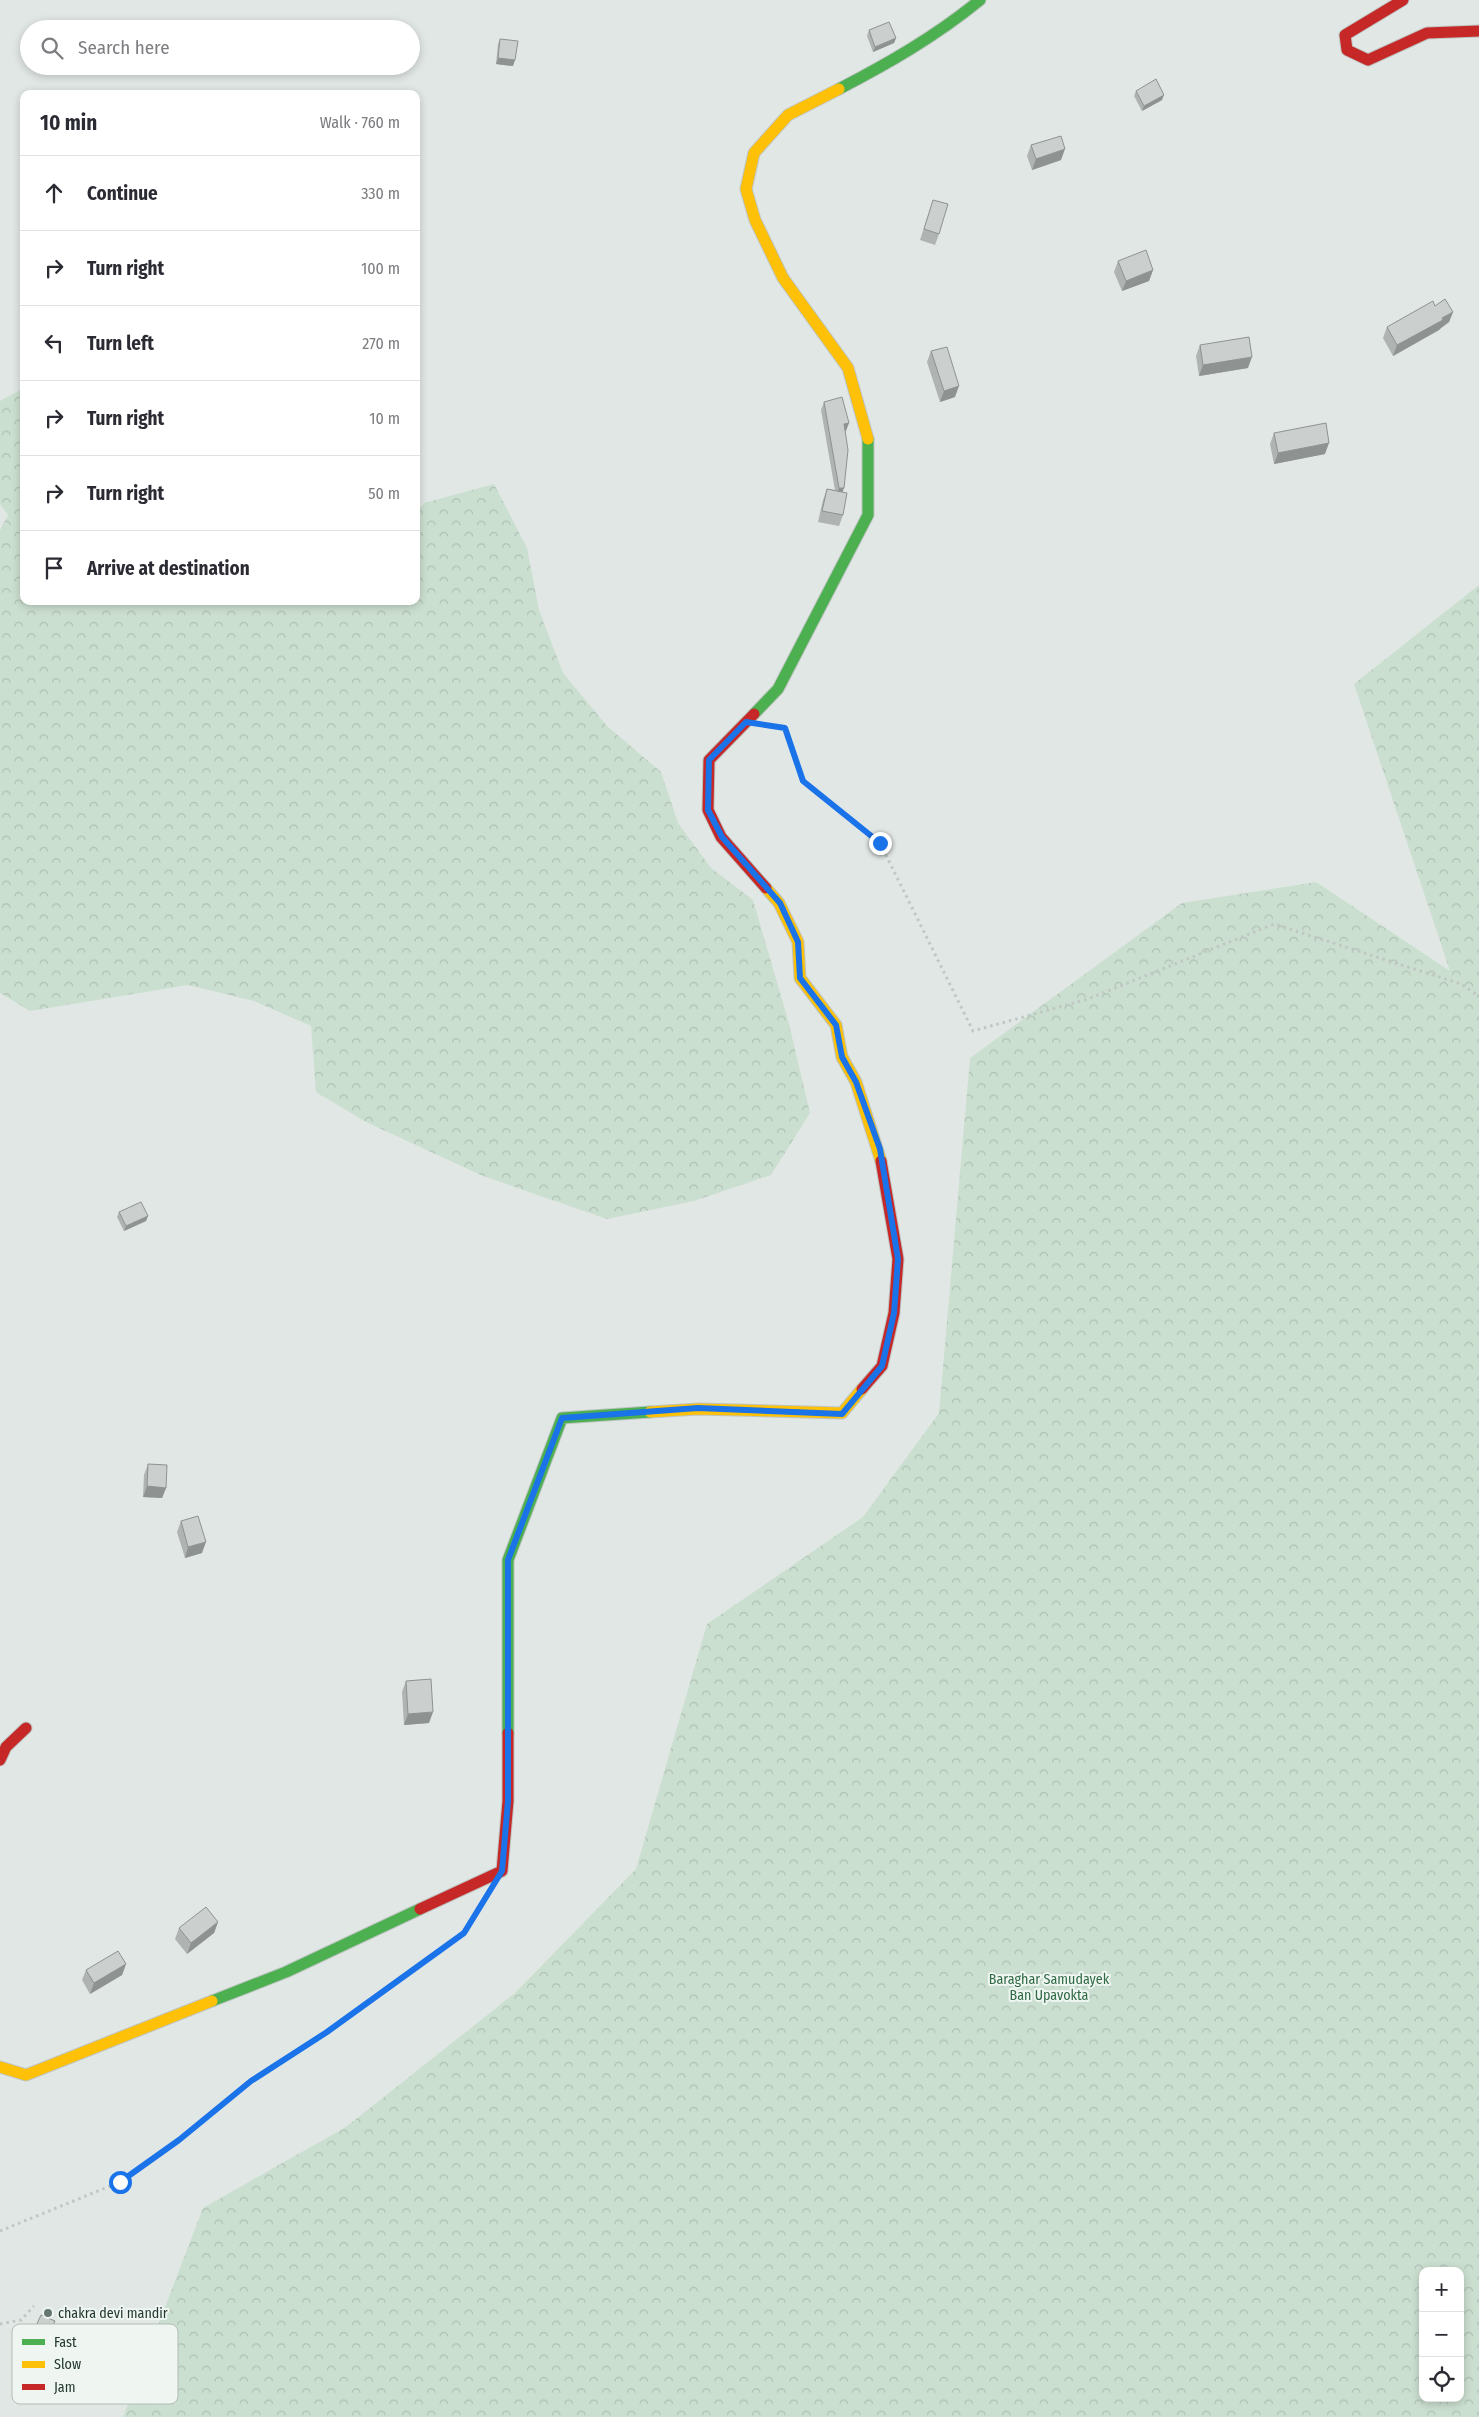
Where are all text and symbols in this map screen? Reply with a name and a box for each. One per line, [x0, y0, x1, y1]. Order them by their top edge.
search box [20, 20, 420, 75]
icon: search [38, 34, 66, 62]
text: Search here [78, 36, 170, 59]
text: 10 min [40, 110, 97, 136]
text: Walk · 760 m [320, 113, 400, 132]
icon: ahead [40, 179, 68, 207]
text: Continue [87, 182, 158, 205]
text: 330 m [361, 184, 400, 203]
icon: right [40, 254, 68, 282]
text: Turn right [87, 257, 164, 280]
text: 100 m [361, 259, 400, 278]
icon: left [40, 329, 68, 357]
text: Turn left [87, 332, 154, 355]
text: 270 m [362, 334, 400, 353]
icon: right [40, 404, 68, 432]
text: Turn right [87, 407, 164, 430]
text: 10 m [369, 409, 400, 428]
icon: right [40, 479, 68, 507]
text: Turn right [87, 482, 164, 505]
text: 50 m [368, 484, 400, 503]
icon: arrive [40, 554, 68, 582]
text: Arrive at destination [87, 557, 250, 580]
route end [869, 832, 892, 855]
park label: Baraghar Samudayek Ban Upavokta [989, 1971, 1110, 2004]
route start [109, 2171, 132, 2194]
map controls [1419, 2267, 1464, 2402]
button: + [1419, 2267, 1464, 2312]
place label: chakra devi mandir [58, 2305, 168, 2322]
marker: chakra devi mandir [42, 2307, 54, 2319]
button: − [1419, 2312, 1464, 2357]
legend [12, 2324, 178, 2404]
text: Fast [54, 2334, 77, 2351]
text: Slow [54, 2356, 81, 2373]
button: locate [1419, 2357, 1464, 2402]
text: Jam [54, 2379, 75, 2396]

